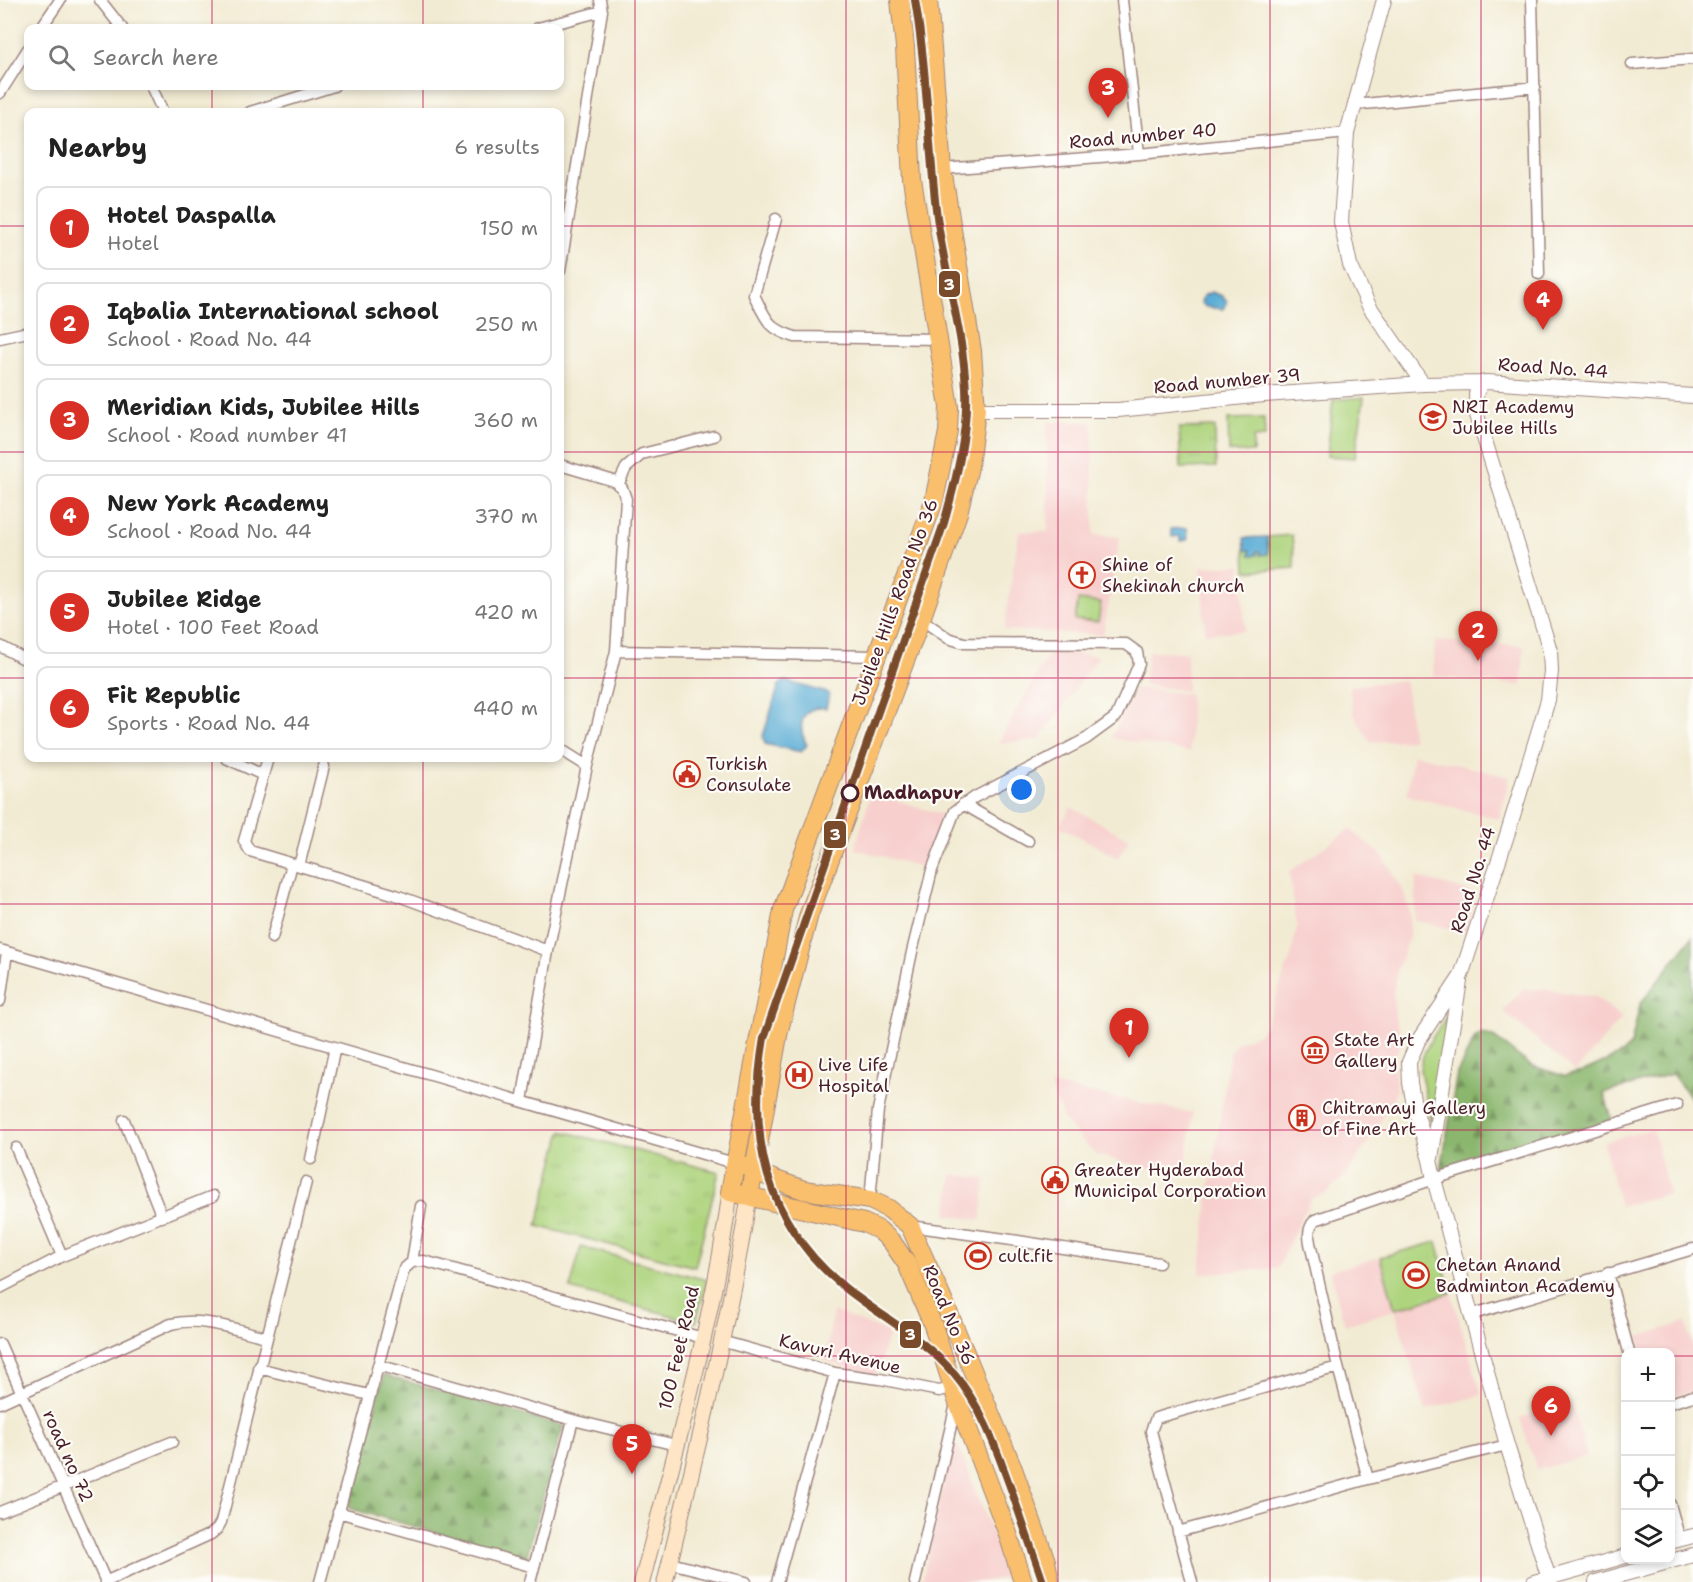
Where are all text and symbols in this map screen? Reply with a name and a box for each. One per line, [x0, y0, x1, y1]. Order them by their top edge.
search box [24, 24, 564, 90]
icon: search [45, 41, 78, 74]
text: Search here [93, 43, 219, 72]
pin: 3 [1088, 68, 1128, 118]
street label: Road number 40 [1068, 118, 1218, 154]
text: Nearby [48, 130, 147, 165]
text: 6 results [454, 134, 540, 160]
text: Hotel Daspalla [107, 201, 276, 230]
text: 1 [65, 215, 74, 241]
text: 150 m [480, 215, 538, 241]
text: Hotel [107, 230, 159, 256]
line badge: 3 [938, 270, 961, 298]
text: 3 [943, 274, 955, 295]
pin: 4 [1524, 280, 1562, 330]
text: Iqbalia International school [107, 297, 439, 326]
text: 2 [63, 311, 77, 337]
text: 250 m [474, 311, 538, 337]
text: School · Road No. 44 [107, 326, 312, 352]
street label: Road No. 44 [1497, 352, 1609, 384]
street label: Road number 39 [1153, 363, 1301, 399]
text: Meridian Kids, Jubilee Hills [107, 393, 420, 422]
place label: NRI Academy Jubilee Hills [1452, 395, 1574, 440]
school or university icon: NRI Academy Jubilee Hills [1418, 402, 1448, 432]
text: 3 [63, 407, 77, 433]
text: 360 m [473, 407, 538, 433]
text: School · Road number 41 [107, 422, 347, 448]
text: New York Academy [107, 489, 329, 518]
street label: Jubilee Hills Road No 36 [846, 495, 944, 709]
text: 4 [63, 503, 77, 529]
text: 370 m [474, 503, 538, 529]
text: School · Road No. 44 [107, 518, 312, 544]
place label: Shine of Shekinah church [1102, 553, 1245, 598]
church icon: Shine of Shekinah church [1067, 560, 1097, 590]
text: Jubilee Ridge [107, 585, 262, 614]
text: 5 [63, 599, 76, 625]
text: 420 m [474, 599, 538, 625]
pin: 2 [1458, 612, 1498, 661]
text: Hotel · 100 Feet Road [107, 614, 319, 640]
text: Fit Republic [107, 681, 241, 710]
text: 6 [63, 695, 77, 721]
text: 440 m [473, 695, 538, 721]
text: Sports · Road No. 44 [107, 710, 310, 736]
place label: Turkish Consulate [706, 752, 791, 797]
public building icon: Turkish Consulate [672, 759, 702, 789]
your location [1007, 775, 1036, 804]
place label: Madhapur [864, 781, 963, 805]
marker: Madhapur [841, 784, 859, 802]
line badge: 3 [823, 820, 847, 849]
text: 3 [829, 824, 841, 845]
street label: Road No. 44 [1445, 824, 1501, 936]
pin: 1 [1110, 1008, 1148, 1058]
place label: State Art Gallery [1334, 1028, 1415, 1073]
museum icon: State Art Gallery [1300, 1035, 1330, 1065]
place label: Live Life Hospital [818, 1053, 890, 1098]
hospital icon: Live Life Hospital [784, 1060, 814, 1090]
place label: Chitramayi Gallery of Fine Art [1322, 1096, 1486, 1141]
building icon: Chitramayi Gallery of Fine Art [1287, 1103, 1317, 1133]
place label: Greater Hyderabad Municipal Corporation [1074, 1158, 1266, 1203]
public building icon: Greater Hyderabad Municipal Corporation [1040, 1165, 1070, 1195]
sports icon: cult.fit [963, 1241, 993, 1271]
place label: cult.fit [998, 1244, 1054, 1268]
place label: Chetan Anand Badminton Academy [1436, 1253, 1615, 1298]
sports icon: Chetan Anand Badminton Academy [1401, 1260, 1431, 1290]
street label: Road No 36 [917, 1261, 981, 1369]
street label: 100 Feet Road [653, 1284, 705, 1412]
line badge: 3 [899, 1320, 922, 1349]
text: 3 [904, 1324, 916, 1345]
street label: Kavuri Avenue [777, 1328, 903, 1380]
map controls [1621, 1348, 1675, 1564]
button: + [1621, 1348, 1675, 1402]
pin: 6 [1532, 1386, 1570, 1436]
button: − [1621, 1402, 1675, 1456]
street label: road no 72 [37, 1406, 99, 1506]
pin: 5 [612, 1424, 652, 1474]
button: locate [1621, 1456, 1675, 1510]
button: layers [1621, 1510, 1675, 1564]

